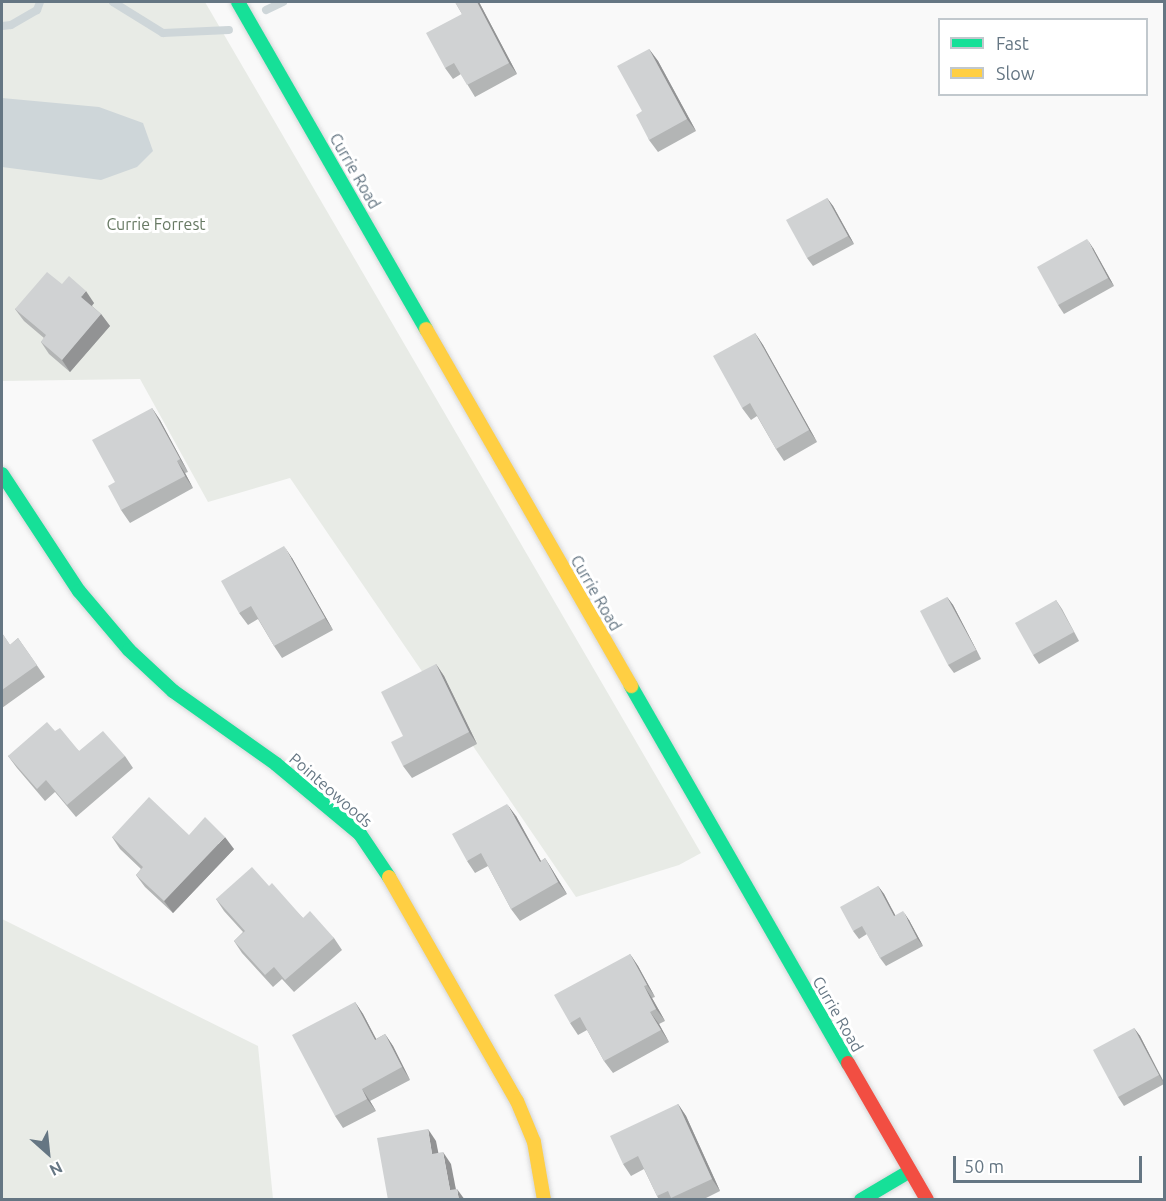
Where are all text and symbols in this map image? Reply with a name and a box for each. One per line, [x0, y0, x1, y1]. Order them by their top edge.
legend [938, 18, 1148, 96]
text: Fast [996, 33, 1029, 53]
text: Slow [996, 63, 1035, 83]
street label: Currie Road [326, 130, 384, 212]
park label: Currie Forrest [106, 214, 206, 234]
street label: Currie Road [567, 552, 625, 634]
street label: Pointeowoods [286, 749, 376, 831]
street label: Currie Road [809, 973, 867, 1055]
north arrow [18, 1123, 78, 1183]
scale bar [956, 1144, 1145, 1182]
text: 50 m [964, 1156, 1004, 1176]
text: N [47, 1158, 66, 1180]

